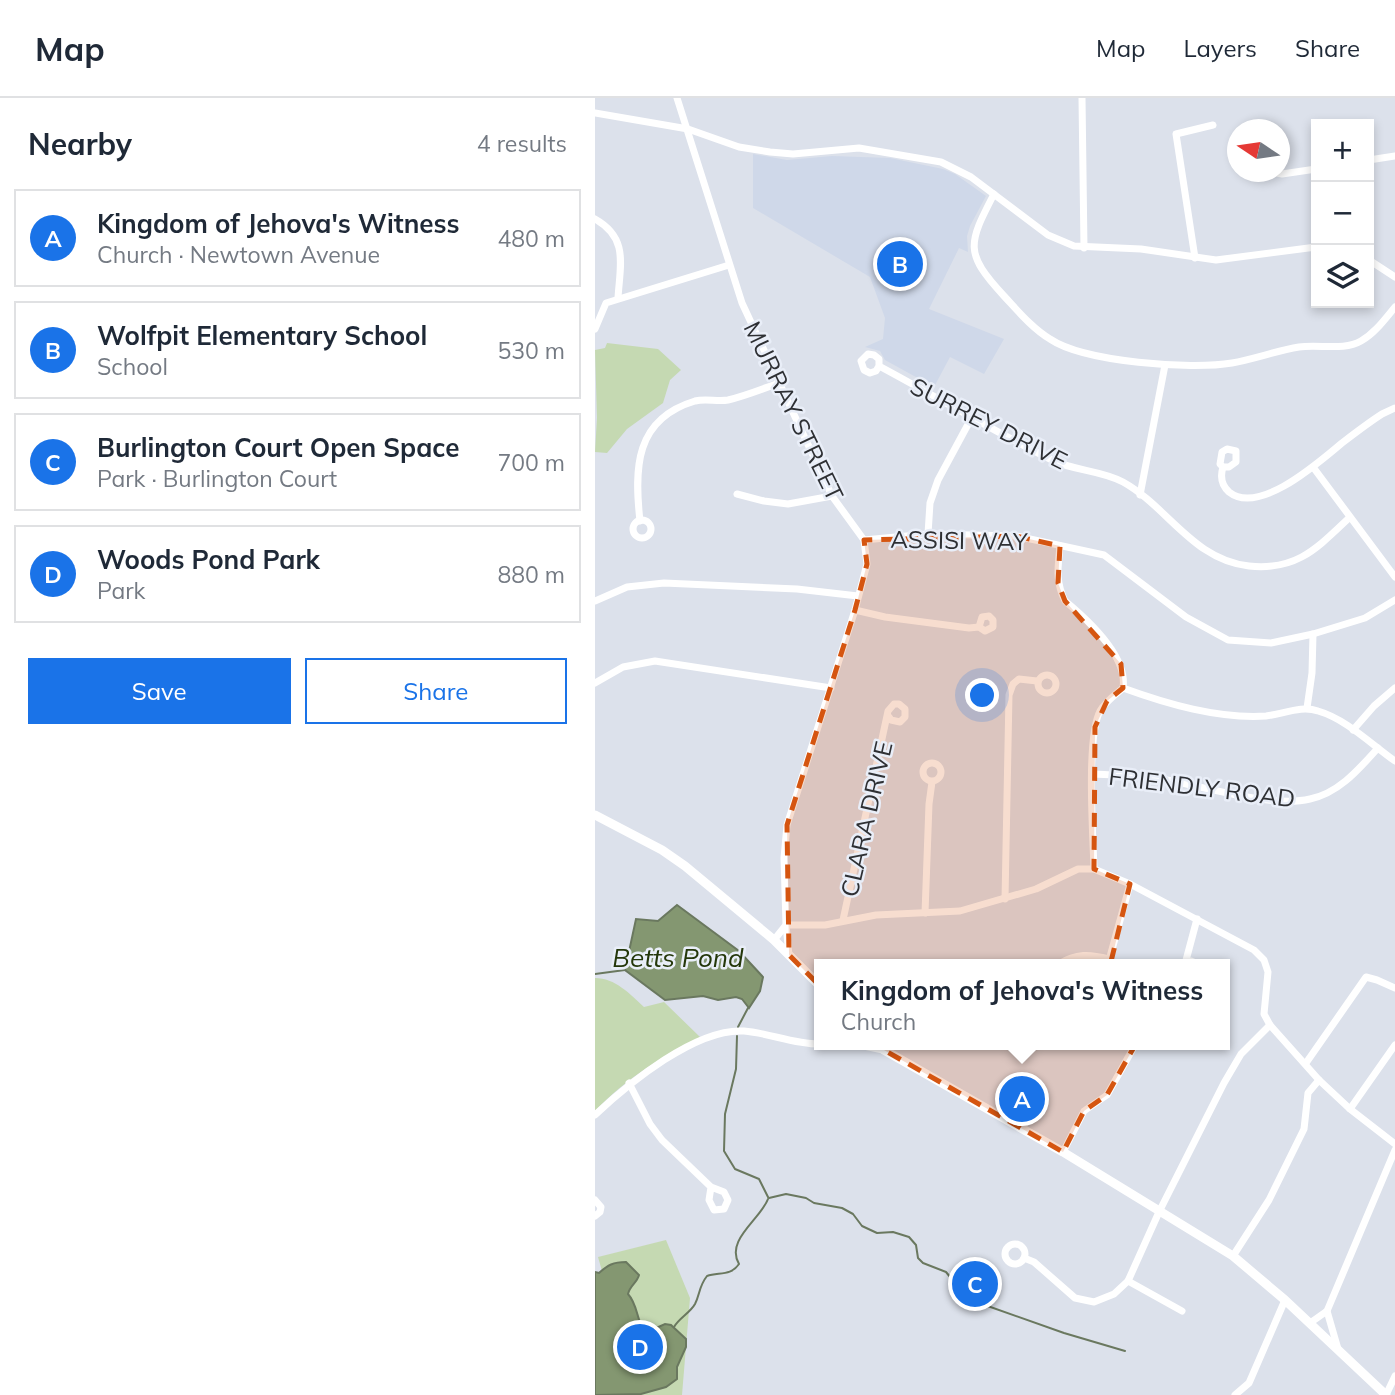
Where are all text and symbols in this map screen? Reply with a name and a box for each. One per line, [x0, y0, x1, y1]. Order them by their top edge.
text: Map [35, 28, 105, 69]
text: Map [1096, 33, 1145, 63]
text: Layers [1183, 33, 1257, 63]
text: Share [1295, 33, 1360, 63]
north arrow [1227, 119, 1290, 182]
map controls [1311, 119, 1374, 308]
button: + [1311, 119, 1374, 182]
text: Nearby [28, 125, 132, 163]
text: 4 results [477, 129, 567, 158]
button: − [1311, 182, 1374, 245]
text: Kingdom of Jehova's Witness [97, 207, 460, 240]
text: A [44, 224, 62, 253]
text: 480 m [497, 224, 565, 253]
pin: B [877, 238, 923, 290]
text: Church · Newtown Avenue [97, 240, 380, 269]
button: layers [1311, 245, 1374, 308]
street label: MURRAY STREET [738, 316, 851, 506]
text: Wolfpit Elementary School [97, 319, 427, 352]
text: B [45, 336, 61, 365]
text: 530 m [497, 336, 565, 365]
text: School [97, 352, 168, 381]
street label: SURREY DRIVE [906, 371, 1072, 475]
text: Burlington Court Open Space [97, 431, 459, 464]
text: C [45, 448, 61, 477]
text: 700 m [497, 448, 565, 477]
text: Park · Burlington Court [97, 464, 337, 493]
street label: ASSISI WAY [890, 524, 1028, 556]
text: Woods Pond Park [97, 543, 320, 576]
text: D [44, 560, 62, 589]
text: 880 m [497, 560, 565, 589]
text: Park [97, 576, 145, 605]
button: Save [28, 658, 291, 724]
button: Share [305, 658, 567, 724]
your location [965, 678, 999, 712]
street label: CLARA DRIVE [834, 738, 898, 900]
street label: FRIENDLY ROAD [1107, 761, 1297, 813]
water label: Betts Pond [612, 941, 744, 974]
popup [814, 959, 1230, 1050]
text: Kingdom of Jehova's Witness [841, 974, 1203, 1007]
text: Church [841, 1007, 916, 1036]
pin: A [999, 1073, 1045, 1125]
pin: C [952, 1258, 998, 1310]
pin: D [617, 1321, 663, 1373]

